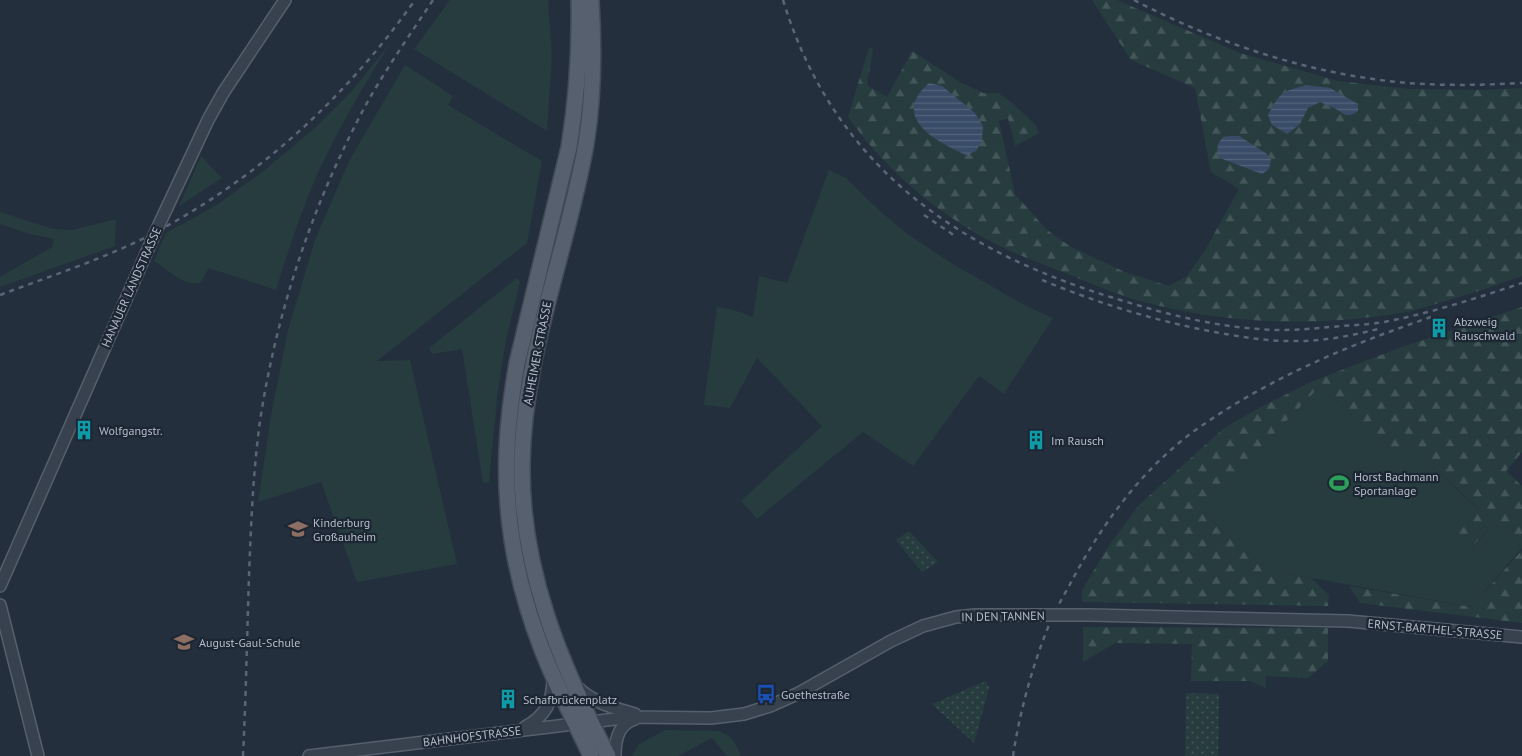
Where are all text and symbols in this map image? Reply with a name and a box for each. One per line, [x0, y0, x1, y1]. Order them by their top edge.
street label: HANAUER LANDSTRASSE [98, 225, 164, 349]
street label: AUHEIMER STRASSE [520, 300, 554, 406]
place label: Abzweig Rauschwald [1454, 314, 1515, 343]
building icon: Abzweig Rauschwald [1428, 317, 1450, 339]
building icon: Wolfgangstr. [73, 419, 95, 441]
place label: Wolfgangstr. [99, 423, 163, 438]
building icon: Im Rausch [1025, 429, 1047, 451]
place label: Im Rausch [1051, 433, 1104, 448]
place label: Horst Bachmann Sportanlage [1354, 469, 1439, 498]
sports icon: Horst Bachmann Sportanlage [1328, 472, 1350, 494]
place label: Kinderburg Großauheim [313, 515, 376, 544]
school or university icon: Kinderburg Großauheim [287, 518, 309, 540]
street label: IN DEN TANNEN [961, 608, 1045, 624]
street label: ERNST-BARTHEL-STRASSE [1367, 616, 1503, 642]
school or university icon: August-Gaul-Schule [173, 631, 195, 653]
place label: August-Gaul-Schule [199, 635, 300, 650]
bus stop icon: Goethestraße [755, 683, 777, 705]
place label: Goethestraße [781, 687, 850, 702]
building icon: Schafbrückenplatz [497, 688, 519, 710]
place label: Schafbrückenplatz [523, 692, 617, 707]
street label: BAHNHOFSTRASSE [422, 723, 522, 749]

